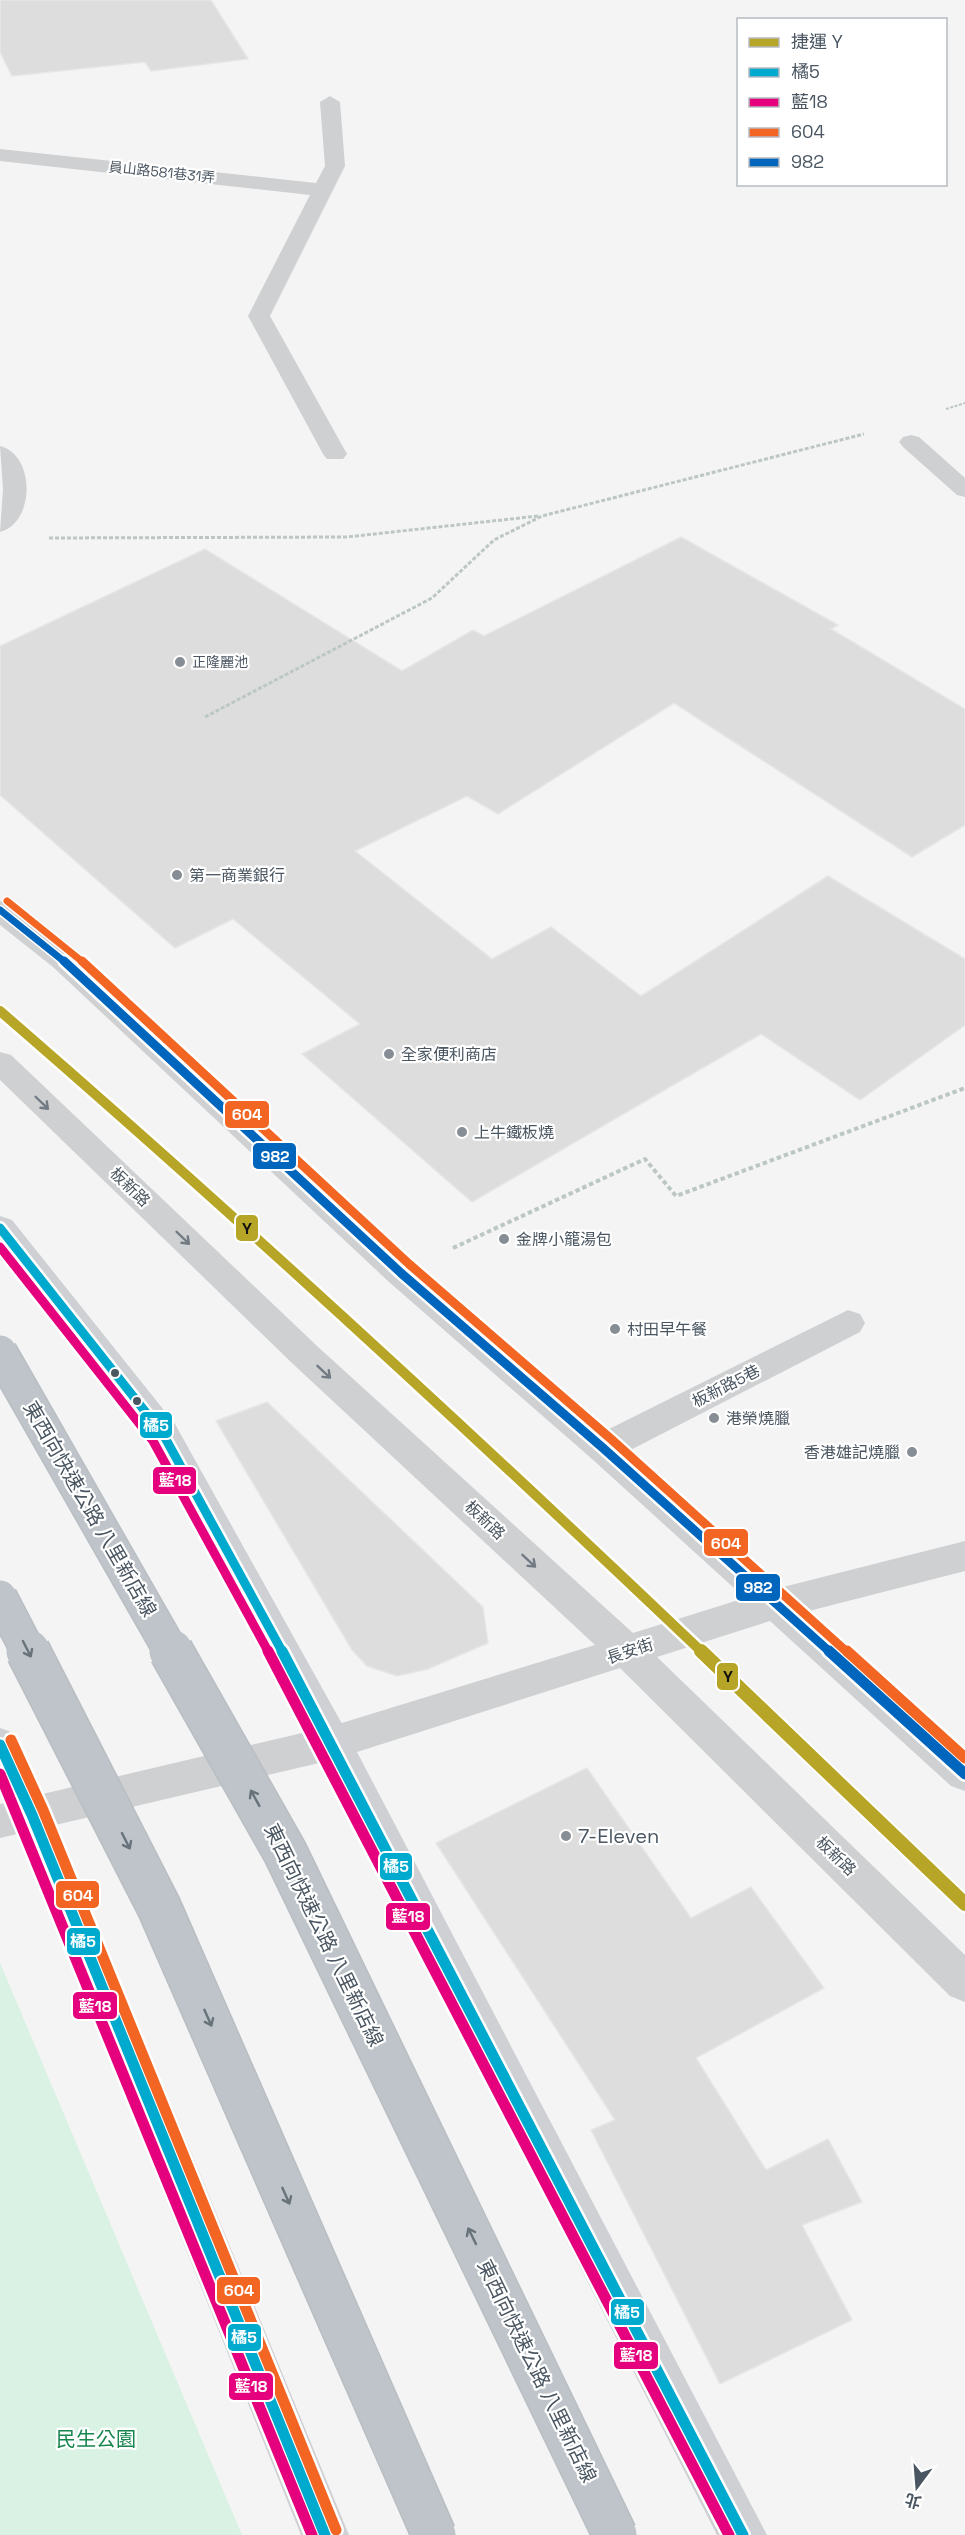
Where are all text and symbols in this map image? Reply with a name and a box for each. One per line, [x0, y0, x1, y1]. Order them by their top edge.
legend [737, 18, 947, 186]
text: 捷運 Y [791, 30, 843, 53]
text: 橘5 [791, 60, 820, 83]
text: 藍18 [791, 90, 828, 113]
text: 604 [791, 120, 825, 143]
text: 982 [791, 150, 824, 173]
street label: 員山路581巷31弄 [108, 157, 216, 187]
place label: 正隆麗池 [192, 653, 248, 671]
marker: 正隆麗池 [173, 655, 187, 669]
place label: 第一商業銀行 [189, 865, 285, 886]
marker: 第一商業銀行 [170, 868, 184, 882]
place label: 全家便利商店 [401, 1044, 497, 1065]
marker: 全家便利商店 [382, 1047, 396, 1061]
one-way arrow [35, 1096, 50, 1110]
line badge: 604 [224, 1100, 270, 1129]
text: 604 [232, 1104, 262, 1125]
place label: 上牛鐵板燒 [474, 1122, 554, 1143]
marker: 上牛鐵板燒 [455, 1125, 469, 1139]
line badge: 982 [252, 1142, 297, 1170]
text: 982 [261, 1146, 290, 1167]
street label: 板新路 [105, 1163, 155, 1211]
line badge: Y [235, 1214, 259, 1242]
text: Y [242, 1218, 252, 1239]
place label: 金牌小籠湯包 [516, 1229, 612, 1250]
one-way arrow [175, 1231, 190, 1245]
marker: 金牌小籠湯包 [497, 1232, 511, 1246]
place label: 村田早午餐 [627, 1319, 707, 1340]
marker: 村田早午餐 [608, 1322, 622, 1336]
street label: 板新路5巷 [688, 1360, 764, 1412]
one-way arrow [316, 1365, 331, 1379]
unlabelled marker [109, 1367, 121, 1379]
unlabelled marker [131, 1395, 143, 1407]
street label: 東西向快速公路 八里新店線 [17, 1396, 163, 1622]
place label: 港榮燒臘 [726, 1408, 790, 1429]
line badge: 橘5 [139, 1411, 173, 1439]
marker: 港榮燒臘 [707, 1411, 721, 1425]
text: 橘5 [142, 1415, 169, 1436]
place label: 香港雄記燒臘 [804, 1442, 900, 1463]
marker: 香港雄記燒臘 [905, 1445, 919, 1459]
line badge: 藍18 [152, 1466, 197, 1495]
text: 藍18 [159, 1470, 192, 1491]
street label: 板新路 [460, 1496, 510, 1544]
line badge: 604 [703, 1528, 749, 1557]
text: 604 [711, 1533, 741, 1554]
one-way arrow [522, 1554, 537, 1569]
line badge: 982 [735, 1573, 781, 1602]
text: 982 [744, 1577, 773, 1598]
street label: 長安街 [604, 1634, 656, 1668]
one-way arrow [21, 1640, 33, 1657]
line badge: Y [716, 1662, 739, 1691]
text: Y [723, 1666, 733, 1687]
one-way arrow [249, 1790, 261, 1807]
street label: 東西向快速公路 八里新店線 [259, 1819, 389, 2051]
place label: 7-Eleven [578, 1823, 659, 1849]
marker: 7-Eleven [559, 1829, 573, 1843]
one-way arrow [120, 1832, 132, 1850]
street label: 板新路 [811, 1832, 861, 1880]
line badge: 橘5 [379, 1852, 413, 1881]
text: 橘5 [382, 1856, 409, 1877]
line badge: 604 [55, 1880, 100, 1909]
text: 604 [63, 1885, 93, 1906]
line badge: 藍18 [385, 1902, 431, 1931]
text: 藍18 [392, 1906, 425, 1927]
line badge: 橘5 [66, 1927, 101, 1956]
text: 橘5 [69, 1931, 96, 1952]
line badge: 藍18 [72, 1991, 118, 2020]
text: 藍18 [79, 1996, 112, 2017]
one-way arrow [203, 2008, 214, 2026]
one-way arrow [281, 2187, 292, 2205]
one-way arrow [466, 2228, 478, 2246]
street label: 東西向快速公路 八里新店線 [472, 2255, 602, 2487]
line badge: 604 [216, 2276, 261, 2305]
text: 604 [224, 2280, 254, 2301]
line badge: 橘5 [610, 2298, 645, 2326]
text: 橘5 [613, 2302, 640, 2323]
line badge: 橘5 [227, 2323, 262, 2352]
text: 橘5 [230, 2327, 257, 2348]
line badge: 藍18 [613, 2341, 659, 2370]
text: 藍18 [620, 2345, 653, 2366]
line badge: 藍18 [228, 2372, 274, 2401]
text: 藍18 [235, 2376, 268, 2397]
park label: 民生公園 [56, 2426, 136, 2452]
north arrow [887, 2457, 947, 2517]
text: 北 [902, 2489, 924, 2513]

